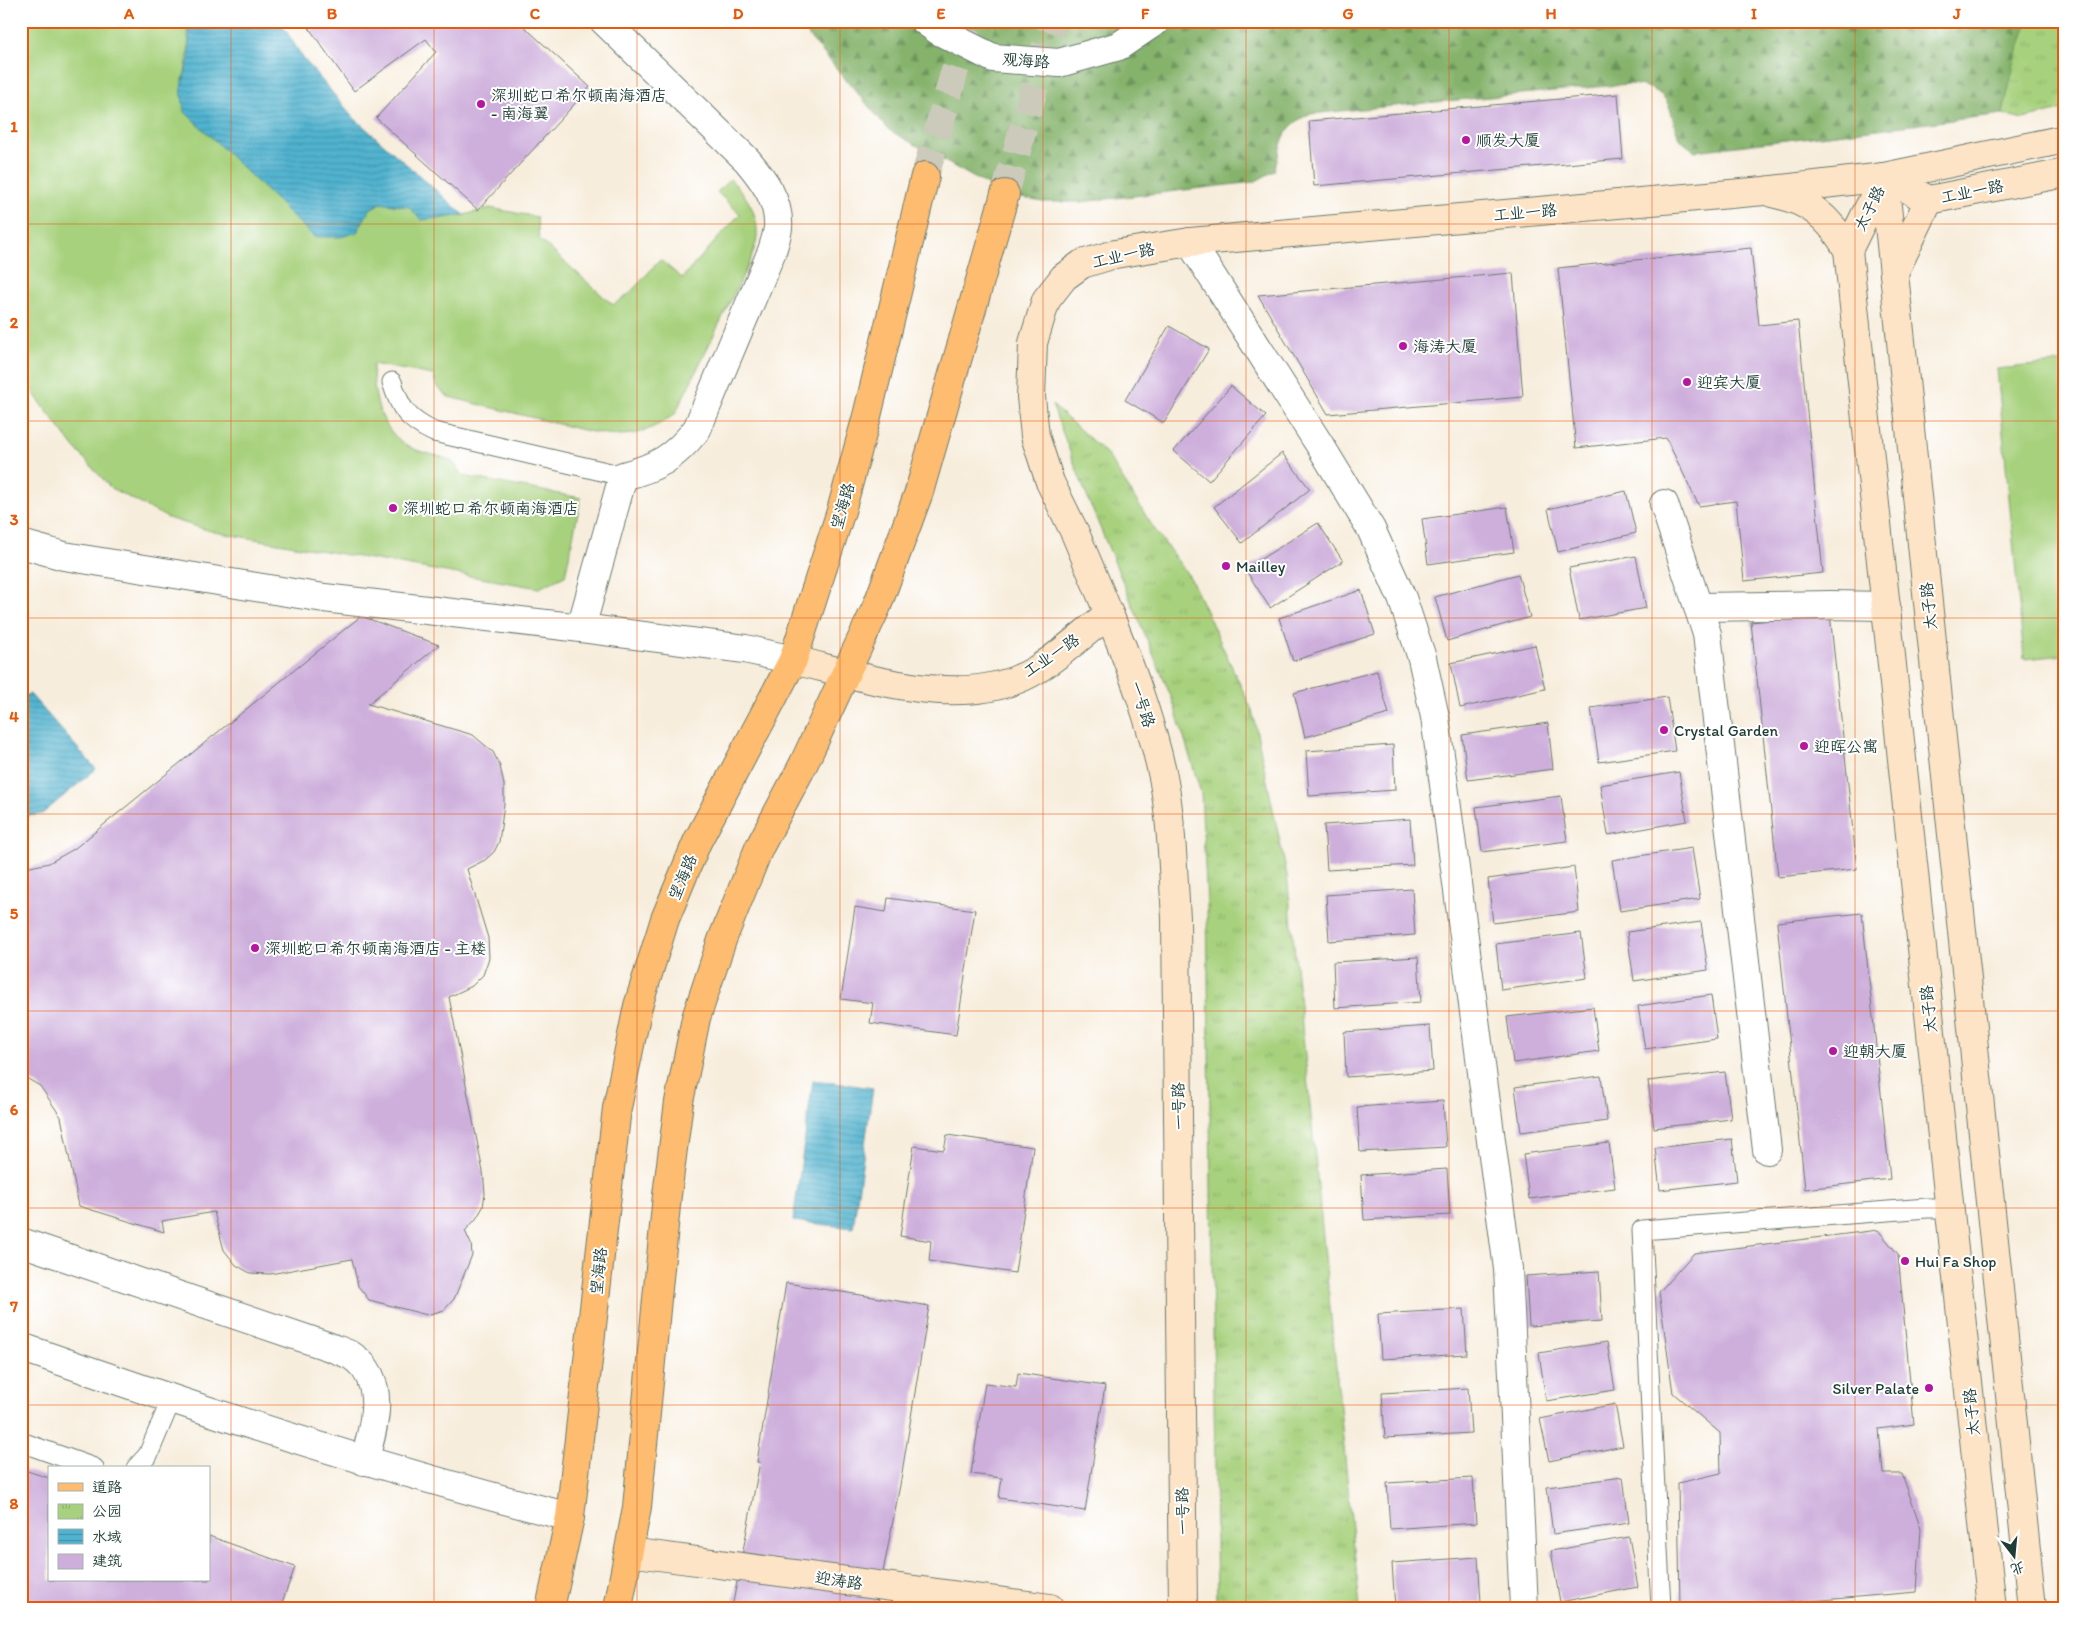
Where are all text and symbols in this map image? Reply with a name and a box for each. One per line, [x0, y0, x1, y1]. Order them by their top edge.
text: A [123, 4, 135, 23]
text: B [327, 4, 338, 23]
text: C [530, 4, 541, 23]
text: D [733, 4, 744, 23]
text: E [937, 4, 946, 23]
text: F [1141, 4, 1150, 23]
text: G [1342, 4, 1354, 23]
text: H [1545, 4, 1557, 23]
text: I [1751, 4, 1757, 23]
text: J [1952, 4, 1961, 23]
street label: 观海路 [1001, 49, 1051, 72]
place label: 深圳蛇口希尔顿南海酒店 - 南海翼 [491, 86, 667, 123]
marker: 深圳蛇口希尔顿南海酒店 - 南海翼 [475, 98, 487, 110]
text: 1 [10, 117, 18, 136]
place label: 顺发大厦 [1476, 131, 1540, 150]
marker: 顺发大厦 [1460, 134, 1472, 146]
street label: 工业一路 [1939, 176, 2005, 207]
street label: 太子路 [1850, 182, 1889, 234]
street label: 工业一路 [1492, 200, 1558, 225]
street label: 工业一路 [1090, 239, 1156, 272]
text: 2 [10, 313, 19, 332]
place label: 海涛大厦 [1413, 337, 1477, 356]
marker: 海涛大厦 [1397, 340, 1409, 352]
place label: 迎宾大厦 [1697, 373, 1761, 392]
marker: 迎宾大厦 [1681, 376, 1693, 388]
street label: 望海路 [827, 480, 858, 532]
place label: 深圳蛇口希尔顿南海酒店 [403, 499, 579, 518]
marker: 深圳蛇口希尔顿南海酒店 [387, 502, 399, 514]
text: 3 [10, 510, 19, 529]
place label: Mailley [1236, 557, 1286, 576]
marker: Mailley [1220, 560, 1232, 572]
street label: 太子路 [1917, 581, 1940, 631]
street label: 工业一路 [1019, 630, 1083, 681]
street label: 一号路 [1126, 678, 1159, 730]
text: 4 [9, 707, 19, 726]
place label: Crystal Garden [1674, 721, 1778, 740]
marker: Crystal Garden [1658, 724, 1670, 736]
place label: 迎晖公寓 [1814, 737, 1878, 756]
marker: 迎晖公寓 [1798, 740, 1810, 752]
street label: 望海路 [664, 851, 701, 903]
text: 5 [10, 904, 19, 923]
place label: 深圳蛇口希尔顿南海酒店 - 主楼 [265, 939, 487, 958]
marker: 深圳蛇口希尔顿南海酒店 - 主楼 [249, 942, 261, 954]
street label: 太子路 [1917, 984, 1940, 1034]
place label: 迎朝大厦 [1843, 1042, 1907, 1061]
marker: 迎朝大厦 [1827, 1045, 1839, 1057]
street label: 一号路 [1169, 1082, 1188, 1130]
text: 6 [10, 1100, 19, 1119]
street label: 望海路 [587, 1246, 610, 1296]
place label: Hui Fa Shop [1915, 1252, 1997, 1271]
marker: Hui Fa Shop [1899, 1255, 1911, 1267]
text: 7 [9, 1297, 18, 1316]
place label: Silver Palate [1833, 1379, 1919, 1398]
marker: Silver Palate [1923, 1382, 1935, 1394]
street label: 太子路 [1960, 1387, 1983, 1437]
legend [48, 1466, 210, 1582]
text: 道路 [92, 1478, 122, 1496]
street label: 一号路 [1173, 1487, 1192, 1535]
text: 8 [10, 1494, 19, 1513]
text: 公园 [92, 1502, 122, 1520]
text: 水域 [92, 1528, 122, 1546]
north arrow [1988, 1532, 2038, 1582]
text: 建筑 [92, 1552, 122, 1570]
text: 北 [2008, 1558, 2027, 1578]
street label: 迎涛路 [814, 1568, 864, 1593]

